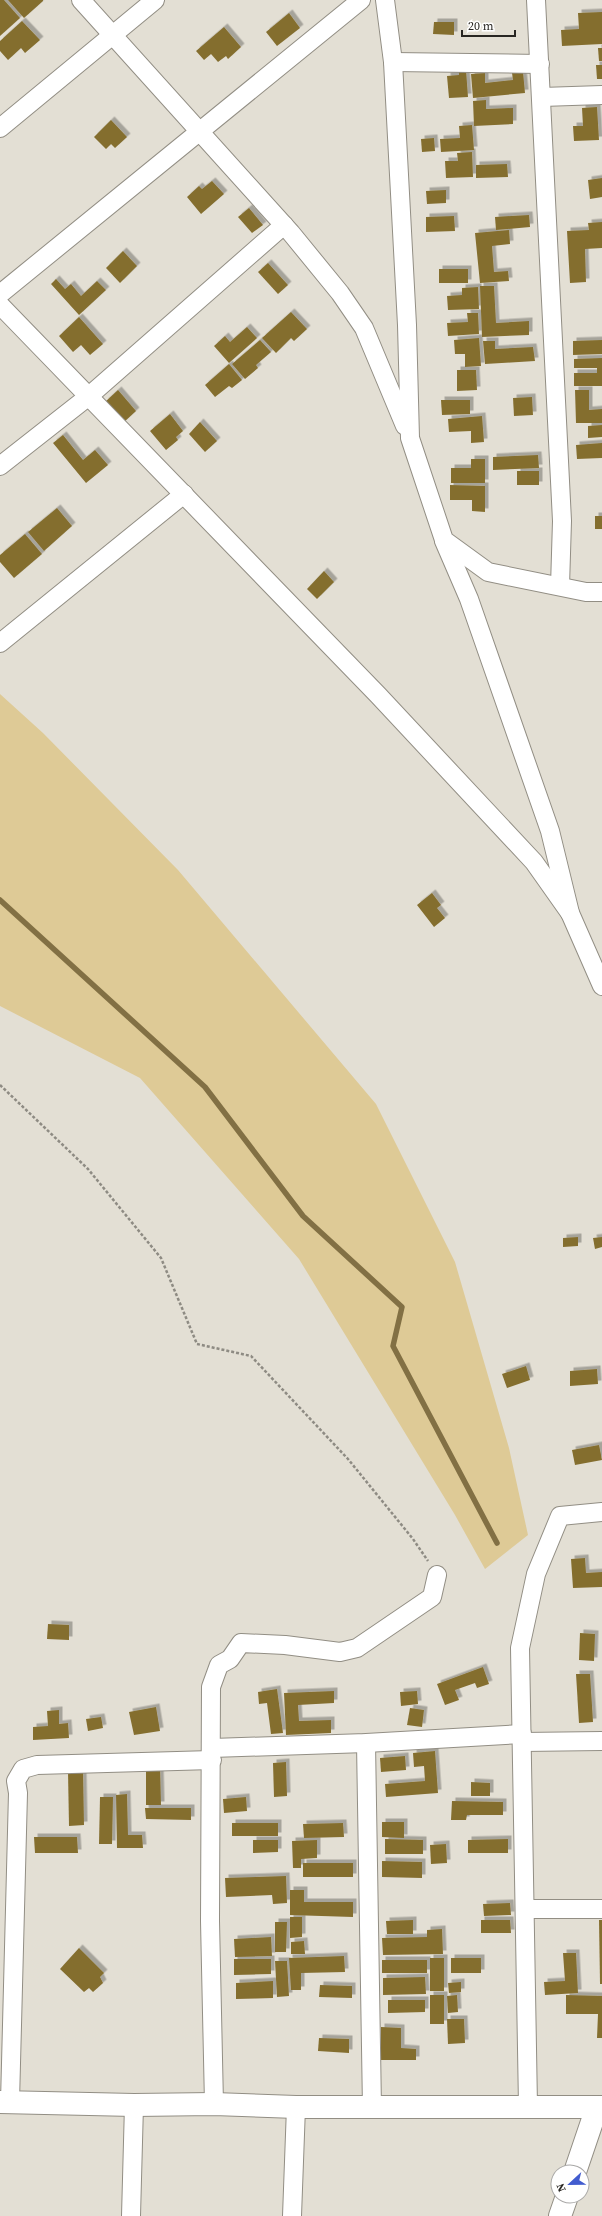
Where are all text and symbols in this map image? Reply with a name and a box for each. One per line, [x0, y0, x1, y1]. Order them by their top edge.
scale bar [462, 12, 515, 38]
text: 20 m [468, 18, 494, 34]
north arrow [550, 2164, 590, 2204]
text: N [553, 2181, 570, 2194]

